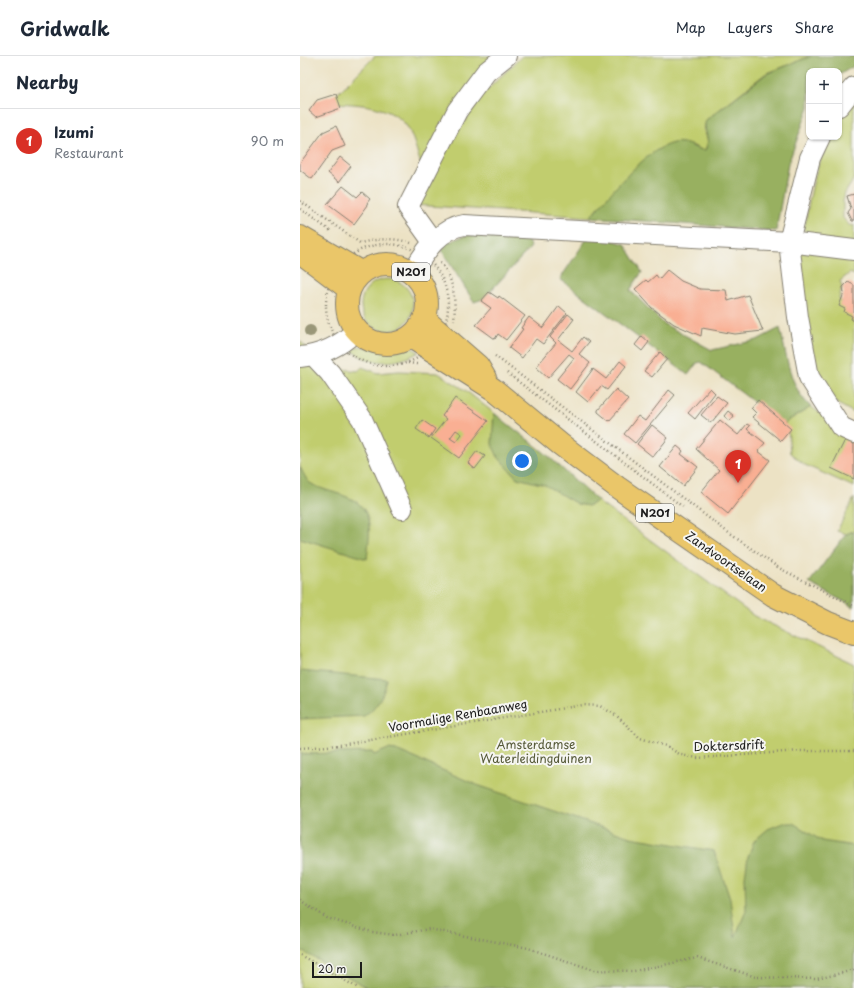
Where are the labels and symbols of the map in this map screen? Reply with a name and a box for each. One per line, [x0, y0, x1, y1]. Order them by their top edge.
road number: N201 [392, 263, 430, 281]
pin: 1 [725, 450, 751, 483]
your location [512, 451, 532, 471]
road number: N201 [636, 504, 674, 522]
street label: Zandvoortselaan [682, 526, 771, 596]
street label: Voormalige Renbaanweg [387, 694, 528, 736]
park label: Amsterdamse Waterleidingduinen [480, 735, 592, 767]
street label: Doktersdrift [693, 735, 765, 755]
scale bar [312, 960, 362, 979]

